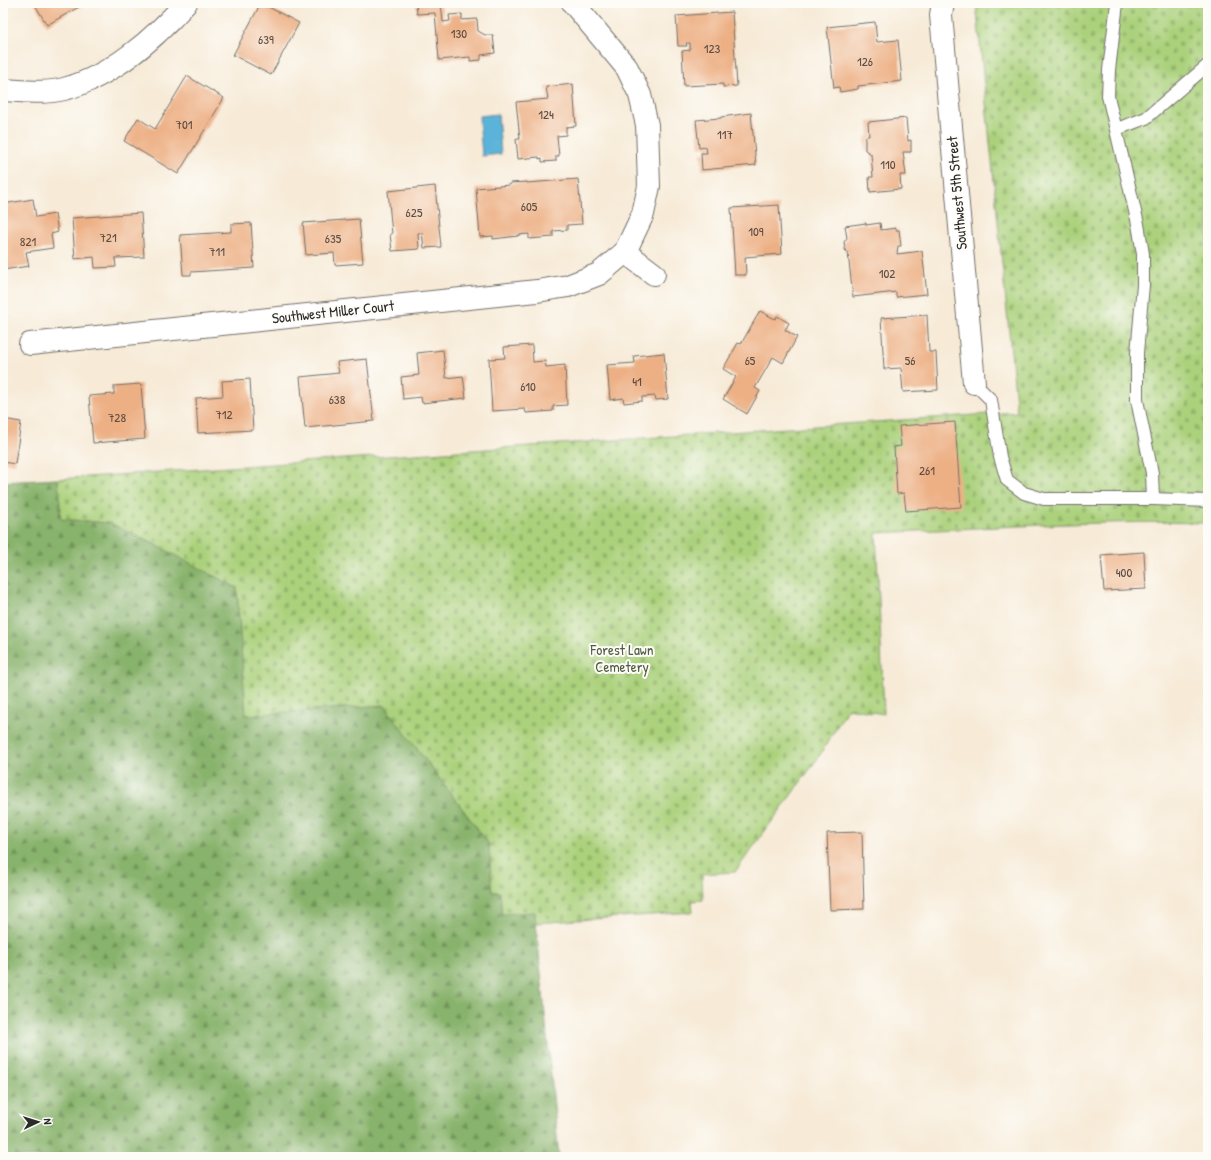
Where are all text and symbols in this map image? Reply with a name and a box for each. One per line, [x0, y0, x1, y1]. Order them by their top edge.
house number: 130 [451, 24, 467, 42]
house number: 639 [258, 30, 274, 48]
house number: 123 [704, 39, 720, 57]
house number: 126 [857, 52, 873, 70]
house number: 124 [538, 105, 554, 123]
house number: 701 [176, 115, 193, 133]
house number: 117 [717, 125, 733, 143]
street label: Southwest 5th Street [941, 135, 972, 251]
house number: 110 [880, 155, 896, 173]
house number: 605 [521, 197, 538, 215]
house number: 625 [406, 203, 423, 221]
house number: 109 [748, 222, 764, 240]
house number: 721 [99, 228, 117, 246]
house number: 635 [325, 229, 342, 247]
house number: 821 [20, 232, 36, 250]
house number: 711 [209, 242, 225, 260]
house number: 102 [879, 264, 895, 282]
street label: Southwest Miller Court [271, 295, 396, 328]
house number: 65 [745, 351, 756, 369]
house number: 56 [905, 351, 915, 369]
house number: 41 [632, 372, 642, 390]
house number: 610 [520, 377, 536, 395]
house number: 638 [329, 390, 346, 408]
house number: 712 [215, 405, 233, 423]
house number: 728 [108, 408, 126, 426]
house number: 261 [919, 461, 935, 479]
house number: 400 [1116, 563, 1132, 581]
park label: Forest Lawn Cemetery [590, 639, 654, 677]
north arrow [18, 1102, 58, 1142]
text: N [41, 1118, 55, 1125]

